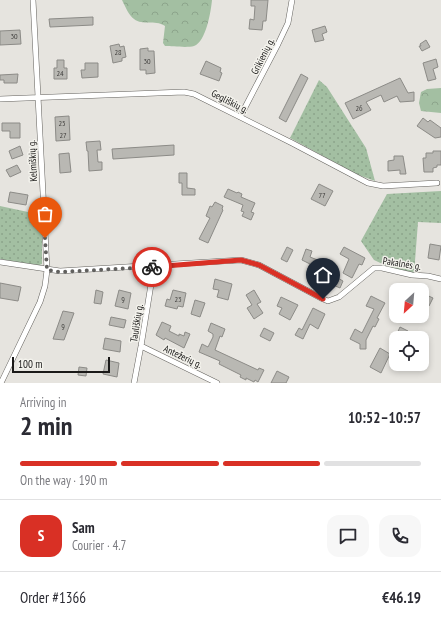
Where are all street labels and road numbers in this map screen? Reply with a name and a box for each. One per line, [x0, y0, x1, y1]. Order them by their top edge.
street label: Grikienių g. [248, 36, 277, 77]
street label: Gegliškių g. [209, 87, 251, 116]
street label: Kelmiškių g. [25, 140, 40, 182]
street label: Pakalnės g. [382, 254, 422, 273]
street label: Tauliškių g. [127, 303, 146, 343]
street label: Antežerių g. [161, 342, 204, 371]

